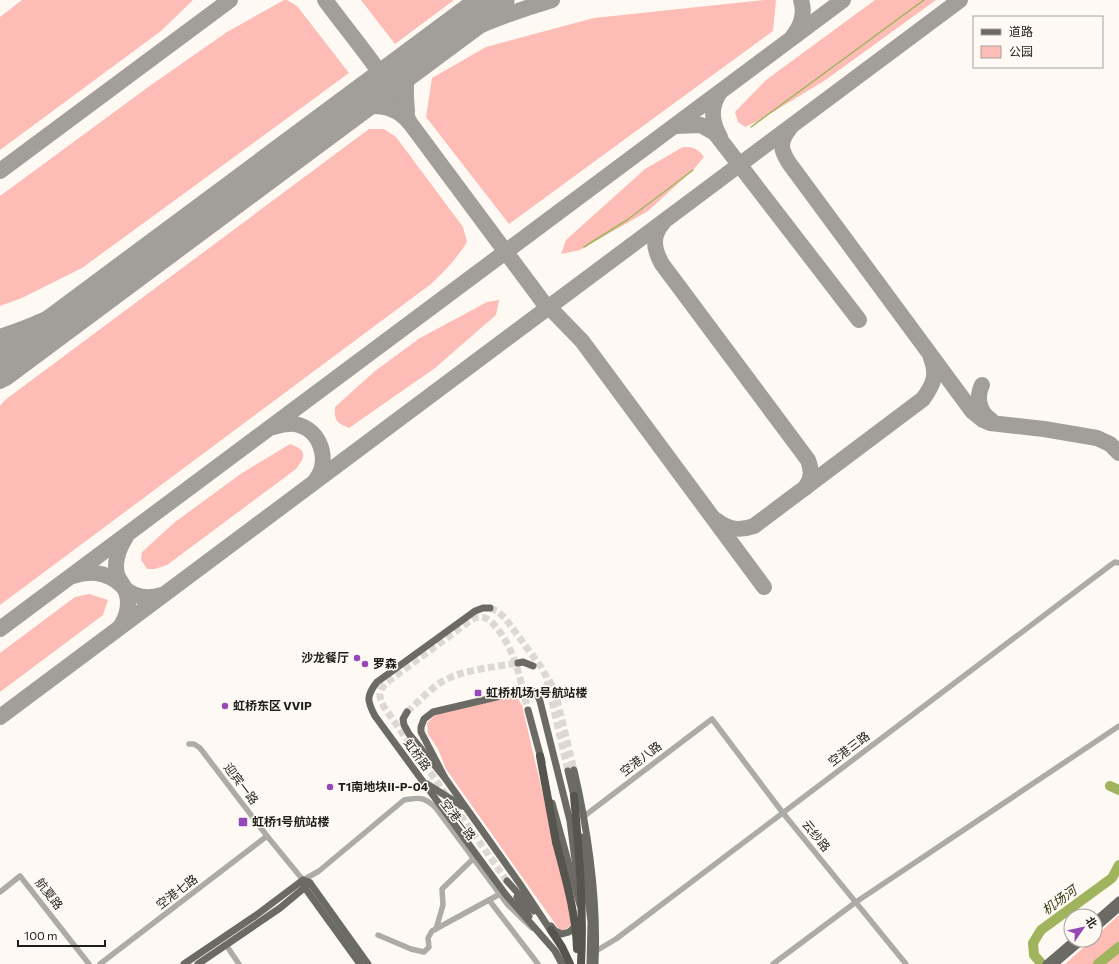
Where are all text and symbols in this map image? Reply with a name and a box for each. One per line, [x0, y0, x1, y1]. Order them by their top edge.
legend [973, 16, 1103, 68]
text: 道路 [1009, 24, 1033, 38]
text: 公园 [1009, 44, 1033, 58]
place label: 沙龙餐厅 [301, 650, 349, 664]
marker: 沙龙餐厅 [352, 653, 362, 663]
place label: 罗森 [373, 656, 397, 670]
marker: 罗森 [360, 659, 370, 669]
place label: 虹桥机场1号航站楼 [486, 685, 587, 699]
marker: 虹桥机场1号航站楼 [473, 688, 483, 698]
place label: 虹桥东区 VVIP [233, 698, 312, 712]
marker: 虹桥东区 VVIP [220, 701, 230, 711]
street label: 空港三路 [825, 728, 872, 768]
street label: 虹桥路 [401, 736, 434, 773]
street label: 空港八路 [617, 738, 664, 778]
street label: 迎宾一路 [222, 760, 262, 807]
place label: T1南地块II-P-04 [338, 779, 429, 793]
marker: T1南地块II-P-04 [325, 782, 335, 792]
street label: 空港一路 [438, 796, 479, 843]
place label: 虹桥1号航站楼 [252, 814, 329, 828]
marker: 虹桥1号航站楼 [237, 816, 249, 828]
street label: 云纱路 [800, 817, 834, 854]
street label: 空港七路 [153, 871, 200, 911]
street label: 航夏路 [33, 875, 66, 912]
water label: 机场河 [1039, 880, 1082, 918]
north arrow [1063, 908, 1103, 948]
text: 北 [1083, 914, 1100, 930]
scale bar [18, 922, 105, 948]
text: 100 m [24, 928, 58, 942]

